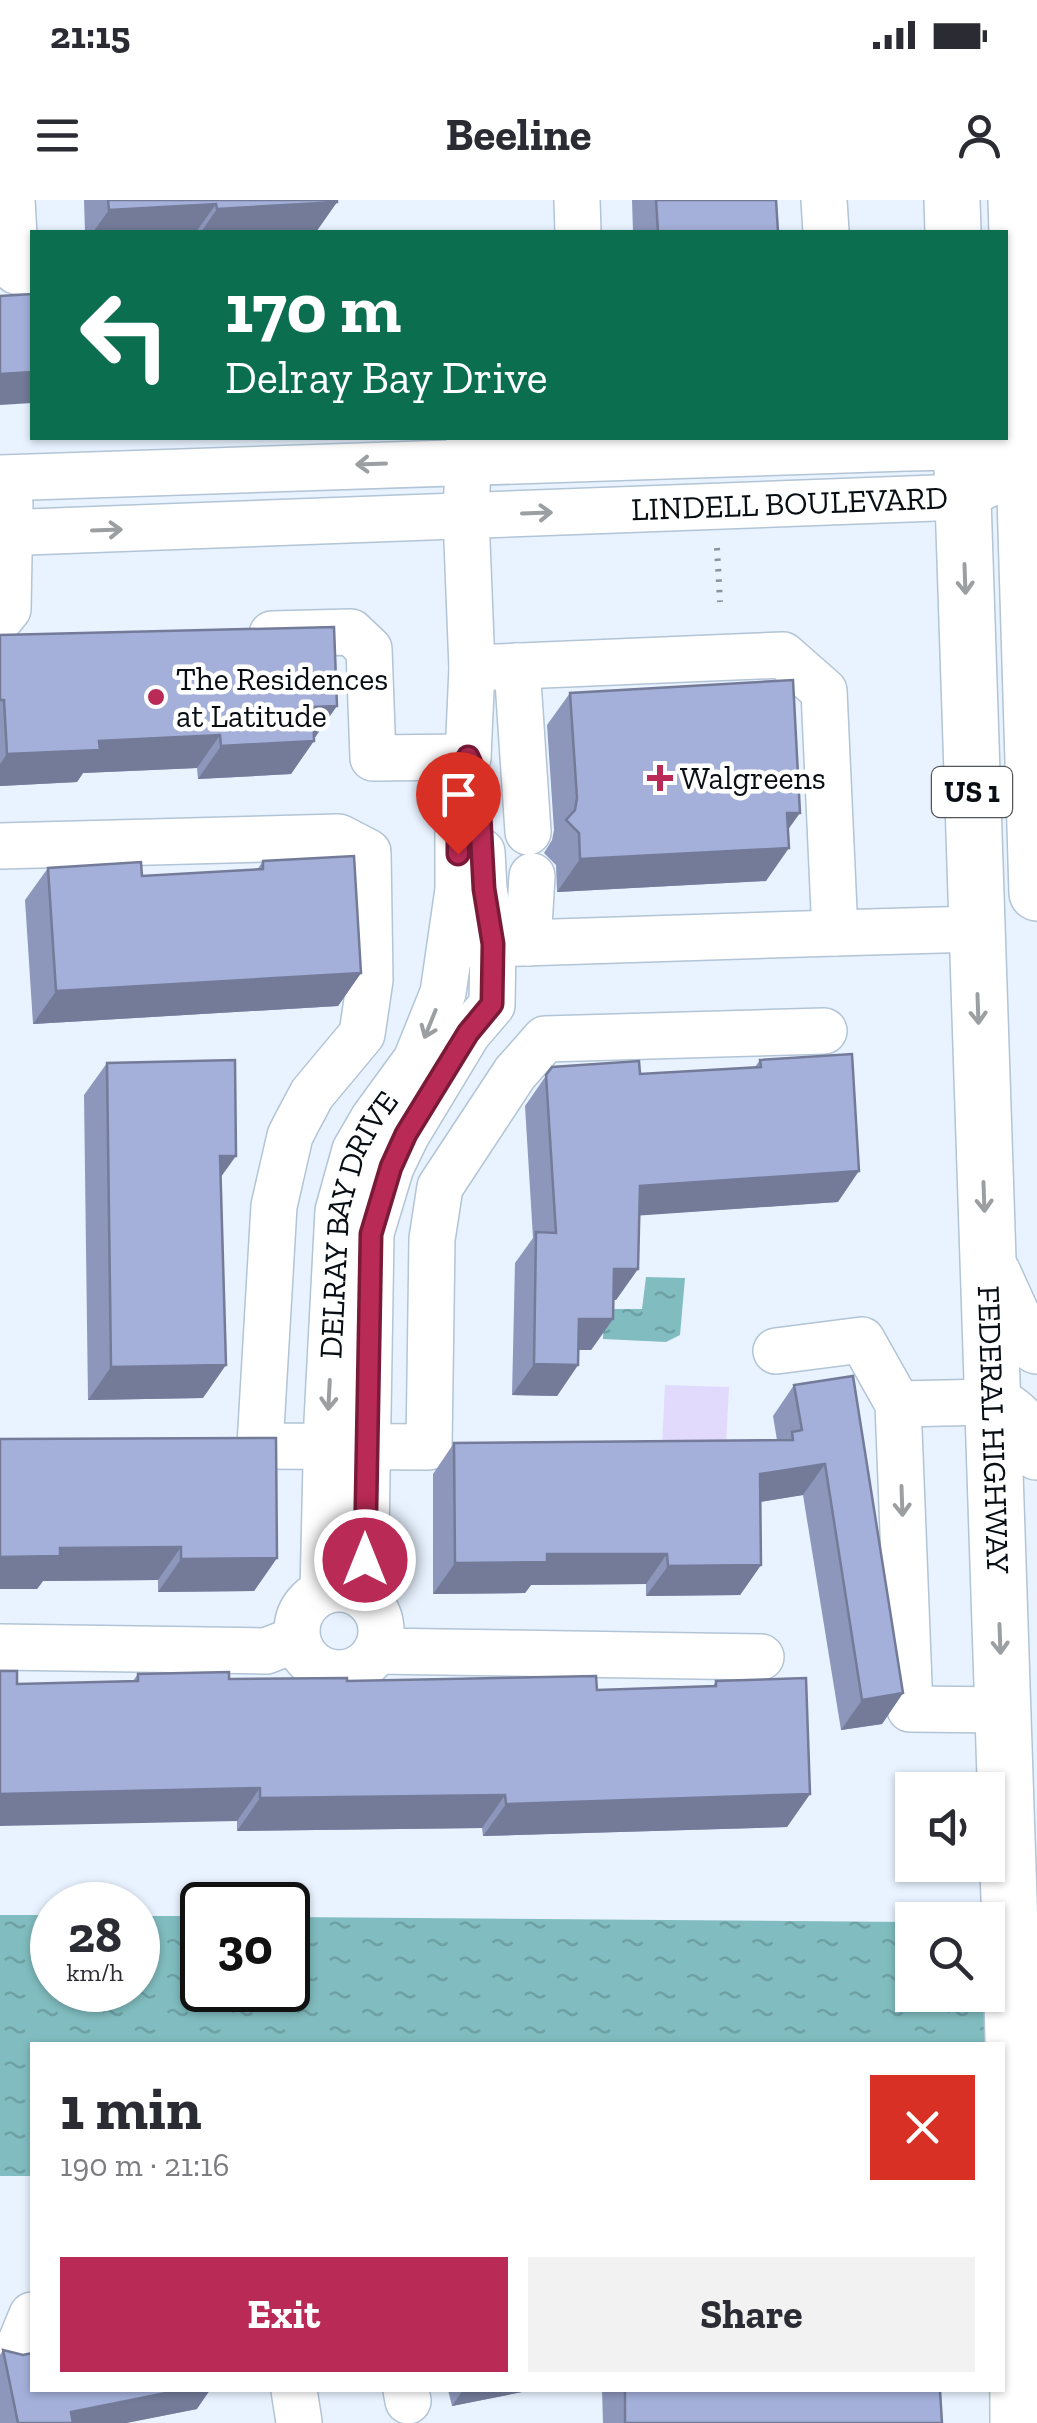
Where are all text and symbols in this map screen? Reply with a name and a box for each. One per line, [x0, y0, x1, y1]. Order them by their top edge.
text: 21:15 [50, 12, 130, 58]
icon: menu [30, 108, 85, 163]
text: Beeline [445, 108, 592, 162]
icon: person [952, 108, 1007, 163]
text: 170 m [225, 266, 401, 350]
icon: left [60, 270, 190, 400]
text: Delray Bay Drive [225, 351, 548, 405]
one-way arrow [355, 455, 387, 474]
street label: LINDELL BOULEVARD [630, 479, 949, 528]
one-way arrow [520, 504, 552, 523]
one-way arrow [91, 520, 123, 539]
one-way arrow [956, 563, 975, 595]
place label: The Residences at Latitude [176, 660, 388, 735]
marker: The Residences at Latitude [145, 686, 167, 708]
pin [416, 752, 501, 855]
place label: Walgreens [680, 759, 826, 797]
icon: arrive [431, 767, 486, 822]
marker: Walgreens [649, 767, 671, 789]
road number: US 1 [932, 767, 1012, 817]
one-way arrow [969, 992, 988, 1024]
one-way arrow [420, 1008, 438, 1039]
street label: DELRAY BAY DRIVE [311, 1083, 406, 1360]
one-way arrow [975, 1181, 994, 1213]
street label: FEDERAL HIGHWAY [970, 1285, 1017, 1575]
one-way arrow [319, 1378, 338, 1411]
one-way arrow [892, 1485, 911, 1517]
position arrow [313, 1508, 417, 1612]
one-way arrow [991, 1622, 1010, 1654]
map controls [895, 1772, 1005, 2012]
button: sound [895, 1772, 1005, 1882]
speed limit sign: 30 [180, 1882, 310, 2012]
button: search [895, 1902, 1005, 2012]
text: 28 [68, 1905, 122, 1965]
text: km/h [66, 1957, 124, 1987]
text: 1 min [60, 2072, 202, 2144]
button: close [870, 2075, 975, 2180]
text: 190 m · 21:16 [60, 2146, 229, 2184]
button: Exit [60, 2257, 508, 2372]
button: Share [528, 2257, 975, 2372]

